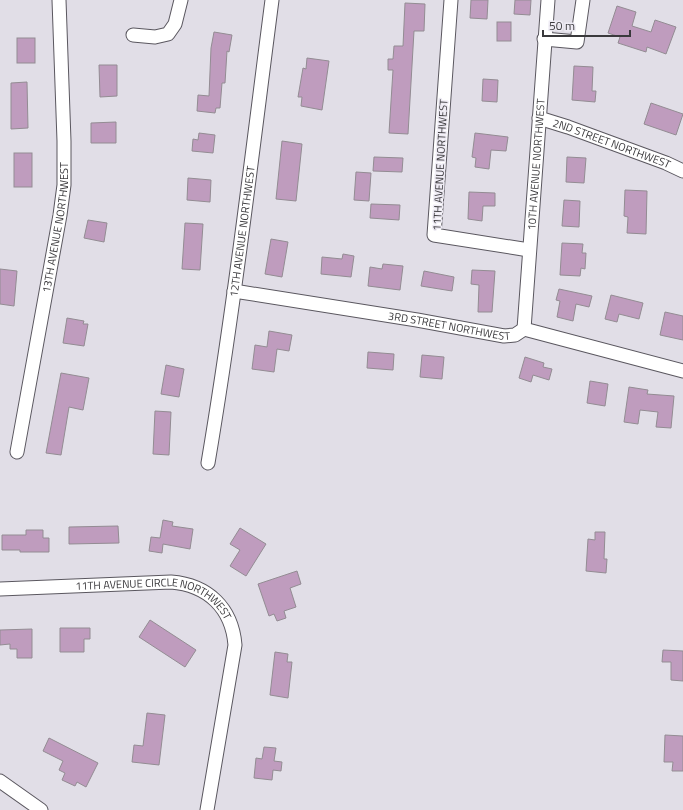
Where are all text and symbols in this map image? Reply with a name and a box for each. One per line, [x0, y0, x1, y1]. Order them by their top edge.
scale bar [543, 12, 630, 38]
text: 50 m [549, 16, 575, 35]
street label: 10TH AVENUE NORTHWEST [523, 98, 549, 231]
street label: 11TH AVENUE NORTHWEST [429, 99, 451, 231]
street label: 2ND STREET NORTHWEST [551, 115, 674, 172]
street label: 13TH AVENUE NORTHWEST [38, 162, 72, 294]
street label: 12TH AVENUE NORTHWEST [225, 165, 259, 298]
street label: 3RD STREET NORTHWEST [387, 308, 511, 344]
street label: 11TH AVENUE CIRCLE NORTHWEST [75, 574, 236, 622]

